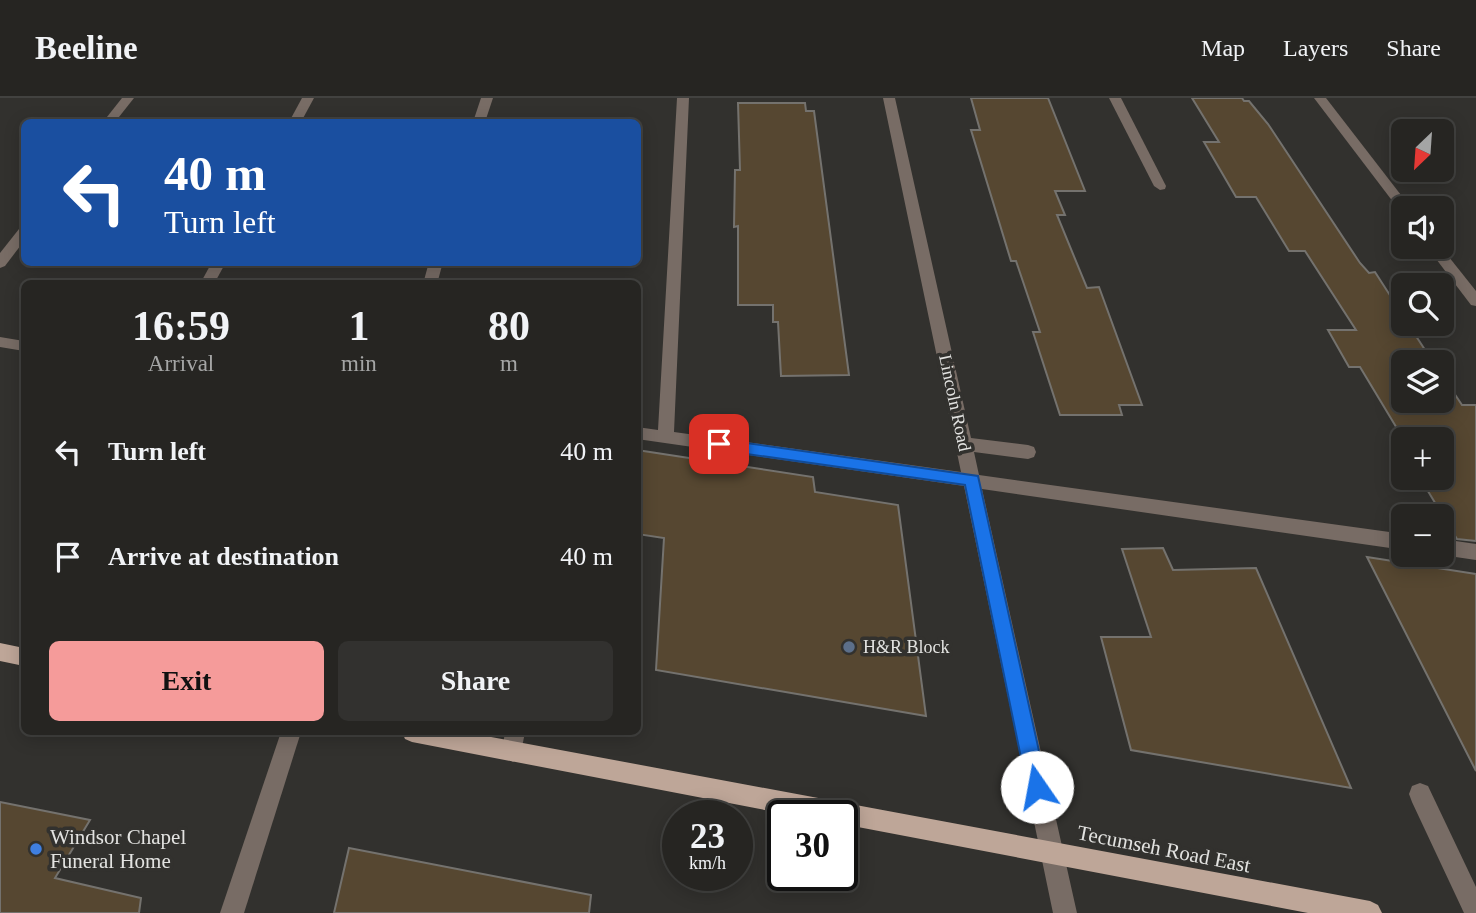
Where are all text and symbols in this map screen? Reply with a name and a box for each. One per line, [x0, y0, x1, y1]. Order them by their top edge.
text: Beeline [35, 30, 138, 66]
text: Map [1201, 35, 1245, 61]
text: Layers [1283, 35, 1348, 61]
text: Share [1386, 35, 1441, 61]
north arrow [1391, 119, 1454, 182]
map controls [1391, 119, 1454, 567]
text: 40 m [164, 146, 266, 201]
icon: left [49, 147, 140, 238]
button: sound [1391, 196, 1454, 259]
text: Turn left [164, 204, 276, 240]
button: search [1391, 273, 1454, 336]
text: 16:59 [132, 303, 230, 349]
text: 1 [348, 303, 369, 349]
text: 80 [488, 303, 530, 349]
button: layers [1391, 350, 1454, 413]
text: Arrival [148, 351, 214, 376]
text: min [341, 351, 377, 376]
text: m [500, 351, 518, 376]
street label: Lincoln Road [935, 353, 975, 453]
pin [689, 414, 749, 474]
icon: arrive [700, 425, 738, 463]
button: + [1391, 427, 1454, 490]
icon: left [49, 433, 87, 471]
text: Turn left [108, 437, 206, 466]
text: 40 m [560, 437, 613, 466]
button: − [1391, 504, 1454, 567]
icon: arrive [49, 538, 87, 576]
text: Arrive at destination [108, 542, 339, 571]
text: 40 m [560, 542, 613, 571]
place label: H&R Block [863, 637, 950, 657]
marker: H&R Block [841, 639, 857, 655]
button: Exit [49, 641, 324, 721]
button: Share [338, 641, 613, 721]
position arrow [1000, 750, 1074, 824]
speed limit sign: 30 [767, 800, 858, 891]
text: 23 [690, 817, 725, 856]
street label: Tecumseh Road East [1075, 820, 1253, 878]
place label: Windsor Chapel Funeral Home [50, 825, 186, 873]
marker: Windsor Chapel Funeral Home [28, 841, 44, 857]
text: km/h [689, 853, 726, 873]

